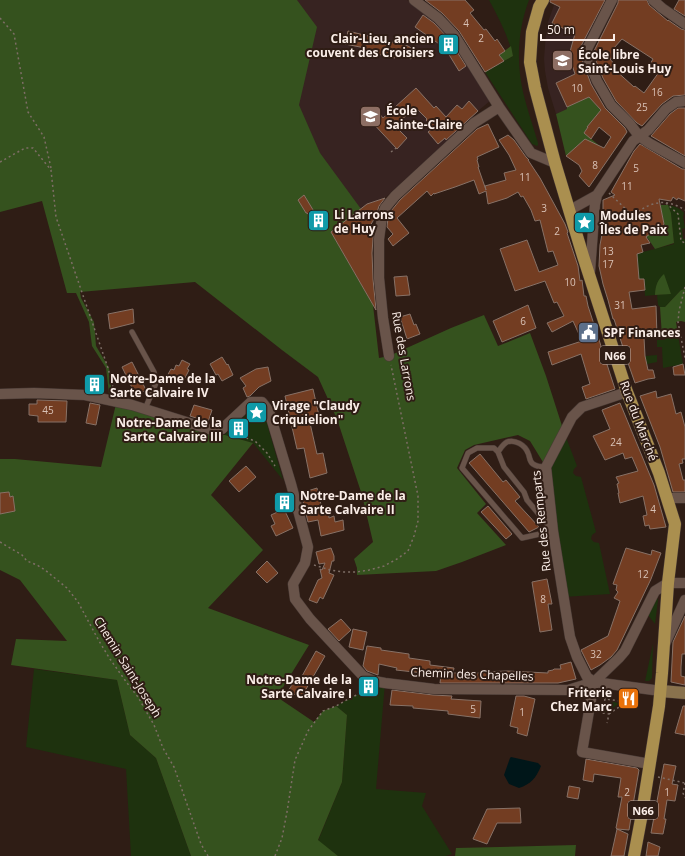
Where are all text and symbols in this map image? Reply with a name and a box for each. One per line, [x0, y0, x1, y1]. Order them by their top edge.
house number: 4 [463, 16, 469, 30]
scale bar [541, 16, 614, 42]
text: 50 m [547, 21, 575, 38]
place label: Clair-Lieu, ancien couvent des Croisiers [306, 30, 434, 61]
house number: 2 [478, 31, 484, 45]
building icon: Clair-Lieu, ancien couvent des Croisiers [436, 32, 462, 58]
place label: École libre Saint-Louis Huy [578, 46, 671, 77]
school or university icon: École libre Saint-Louis Huy [550, 48, 576, 74]
house number: 10 [571, 81, 583, 95]
house number: 16 [651, 85, 663, 99]
house number: 25 [636, 100, 648, 114]
place label: École Sainte-Claire [386, 102, 462, 133]
school or university icon: École Sainte-Claire [358, 104, 384, 130]
house number: 8 [592, 158, 598, 172]
house number: 5 [633, 161, 639, 175]
house number: 11 [519, 170, 531, 184]
house number: 11 [621, 179, 633, 193]
house number: 3 [541, 201, 547, 215]
place label: Li Larrons de Huy [334, 206, 394, 237]
place label: Modules Îles de Paix [599, 207, 667, 238]
building icon: Li Larrons de Huy [306, 208, 332, 234]
place icon: Modules Îles de Paix [572, 209, 598, 235]
house number: 2 [554, 224, 560, 238]
house number: 13 [602, 244, 614, 258]
house number: 17 [602, 257, 614, 271]
house number: 10 [564, 275, 576, 289]
house number: 31 [614, 298, 626, 312]
street label: Rue des Larrons [388, 310, 420, 402]
house number: 6 [520, 314, 526, 328]
public building icon: SPF Finances [575, 319, 601, 345]
place label: SPF Finances [604, 324, 680, 341]
road number: N66 [600, 346, 630, 364]
place label: Notre-Dame de la Sarte Calvaire IV [110, 370, 216, 401]
building icon: Notre-Dame de la Sarte Calvaire IV [82, 372, 108, 398]
street label: Rue du Marché [616, 378, 662, 464]
place label: Virage "Claudy Criquielion" [272, 397, 360, 428]
place icon: Virage "Claudy Criquielion" [244, 399, 270, 425]
house number: 45 [42, 403, 54, 417]
place label: Notre-Dame de la Sarte Calvaire III [116, 414, 222, 445]
building icon: Notre-Dame de la Sarte Calvaire III [225, 416, 251, 442]
house number: 24 [610, 435, 622, 449]
street label: Rue des Remparts [527, 469, 555, 572]
place label: Notre-Dame de la Sarte Calvaire II [300, 487, 406, 518]
building icon: Notre-Dame de la Sarte Calvaire II [272, 489, 298, 515]
house number: 4 [650, 502, 656, 516]
house number: 12 [637, 567, 649, 581]
house number: 8 [540, 592, 546, 606]
street label: Chemin Saint-Joseph [90, 613, 166, 721]
house number: 32 [590, 647, 602, 661]
street label: Chemin des Chapelles [410, 663, 534, 685]
place label: Notre-Dame de la Sarte Calvaire I [246, 671, 352, 702]
building icon: Notre-Dame de la Sarte Calvaire I [355, 673, 381, 699]
place label: Friterie Chez Marc [550, 684, 612, 715]
restaurant icon: Friterie Chez Marc [615, 686, 641, 712]
house number: 5 [470, 702, 476, 716]
house number: 1 [519, 705, 525, 719]
house number: 2 [624, 785, 630, 799]
house number: 1 [664, 785, 670, 799]
road number: N66 [628, 801, 658, 819]

